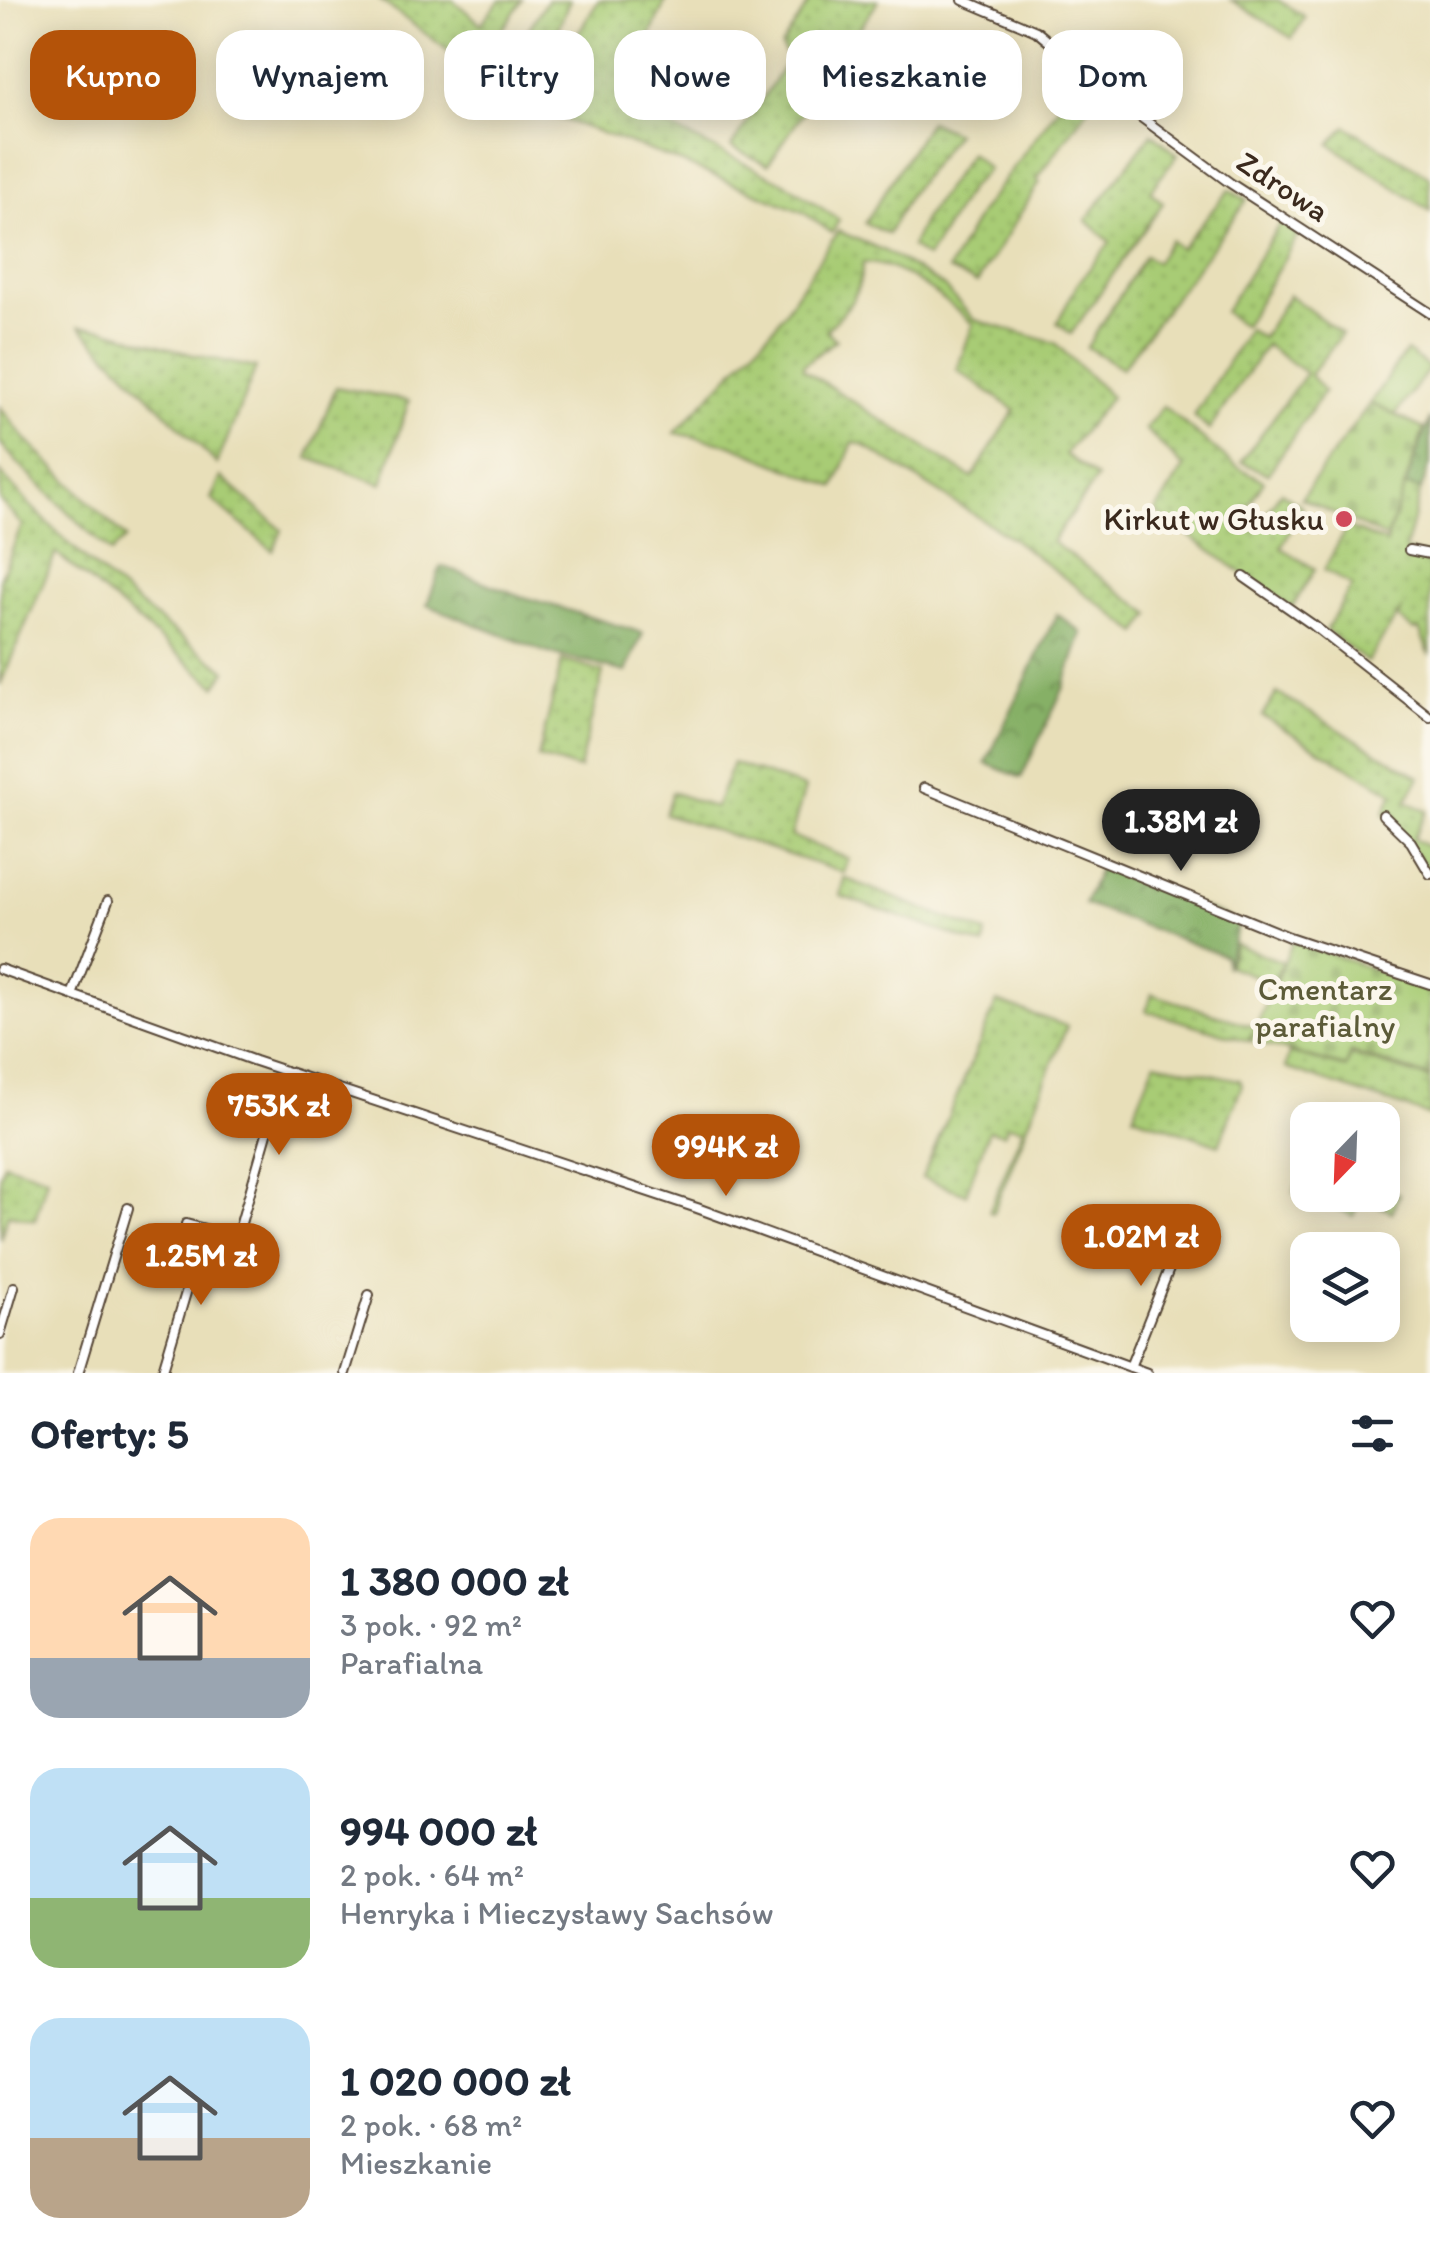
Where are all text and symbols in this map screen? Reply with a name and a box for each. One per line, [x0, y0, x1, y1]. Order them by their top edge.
chip: Kupno [30, 30, 196, 120]
chip: Wynajem [216, 30, 424, 120]
chip: Filtry [444, 30, 594, 120]
chip: Nowe [614, 30, 766, 120]
chip: Mieszkanie [786, 30, 1022, 120]
chip: Dom [1042, 30, 1183, 120]
street label: Zdrowa [1230, 142, 1336, 230]
place label: Kirkut w Głusku [1103, 500, 1324, 538]
marker: Kirkut w Głusku [1333, 508, 1355, 530]
pin: 1.38M zł [1078, 789, 1284, 874]
text: 1.38M zł [1124, 802, 1238, 840]
park label: Cmentarz parafialny [1255, 970, 1395, 1045]
pin: 753K zł [187, 1073, 371, 1158]
text: 753K zł [228, 1086, 330, 1124]
north arrow [1290, 1102, 1400, 1212]
map controls [1290, 1102, 1400, 1342]
pin: 994K zł [634, 1114, 818, 1199]
text: 994K zł [674, 1127, 778, 1165]
pin: 1.02M zł [1038, 1204, 1244, 1289]
text: 1.02M zł [1083, 1217, 1199, 1255]
pin: 1.25M zł [98, 1223, 304, 1308]
button: layers [1290, 1232, 1400, 1342]
text: 1.25M zł [145, 1236, 257, 1274]
icon: filters [1345, 1406, 1400, 1461]
text: Oferty: 5 [30, 1408, 189, 1459]
text: 1 380 000 zł [340, 1555, 569, 1606]
icon: home [110, 1558, 230, 1678]
icon: heart [1345, 1591, 1400, 1646]
text: 3 pok. · 92 m² [340, 1606, 522, 1644]
text: Parafialna [340, 1644, 483, 1682]
text: 994 000 zł [340, 1805, 537, 1856]
icon: home [110, 1808, 230, 1928]
icon: heart [1345, 1841, 1400, 1896]
text: 2 pok. · 64 m² [340, 1856, 524, 1894]
text: Henryka i Mieczysławy Sachsów [340, 1894, 773, 1932]
text: 1 020 000 zł [340, 2055, 571, 2106]
icon: home [110, 2058, 230, 2178]
icon: heart [1345, 2091, 1400, 2146]
text: 2 pok. · 68 m² [340, 2106, 522, 2144]
text: Mieszkanie [340, 2144, 492, 2182]

